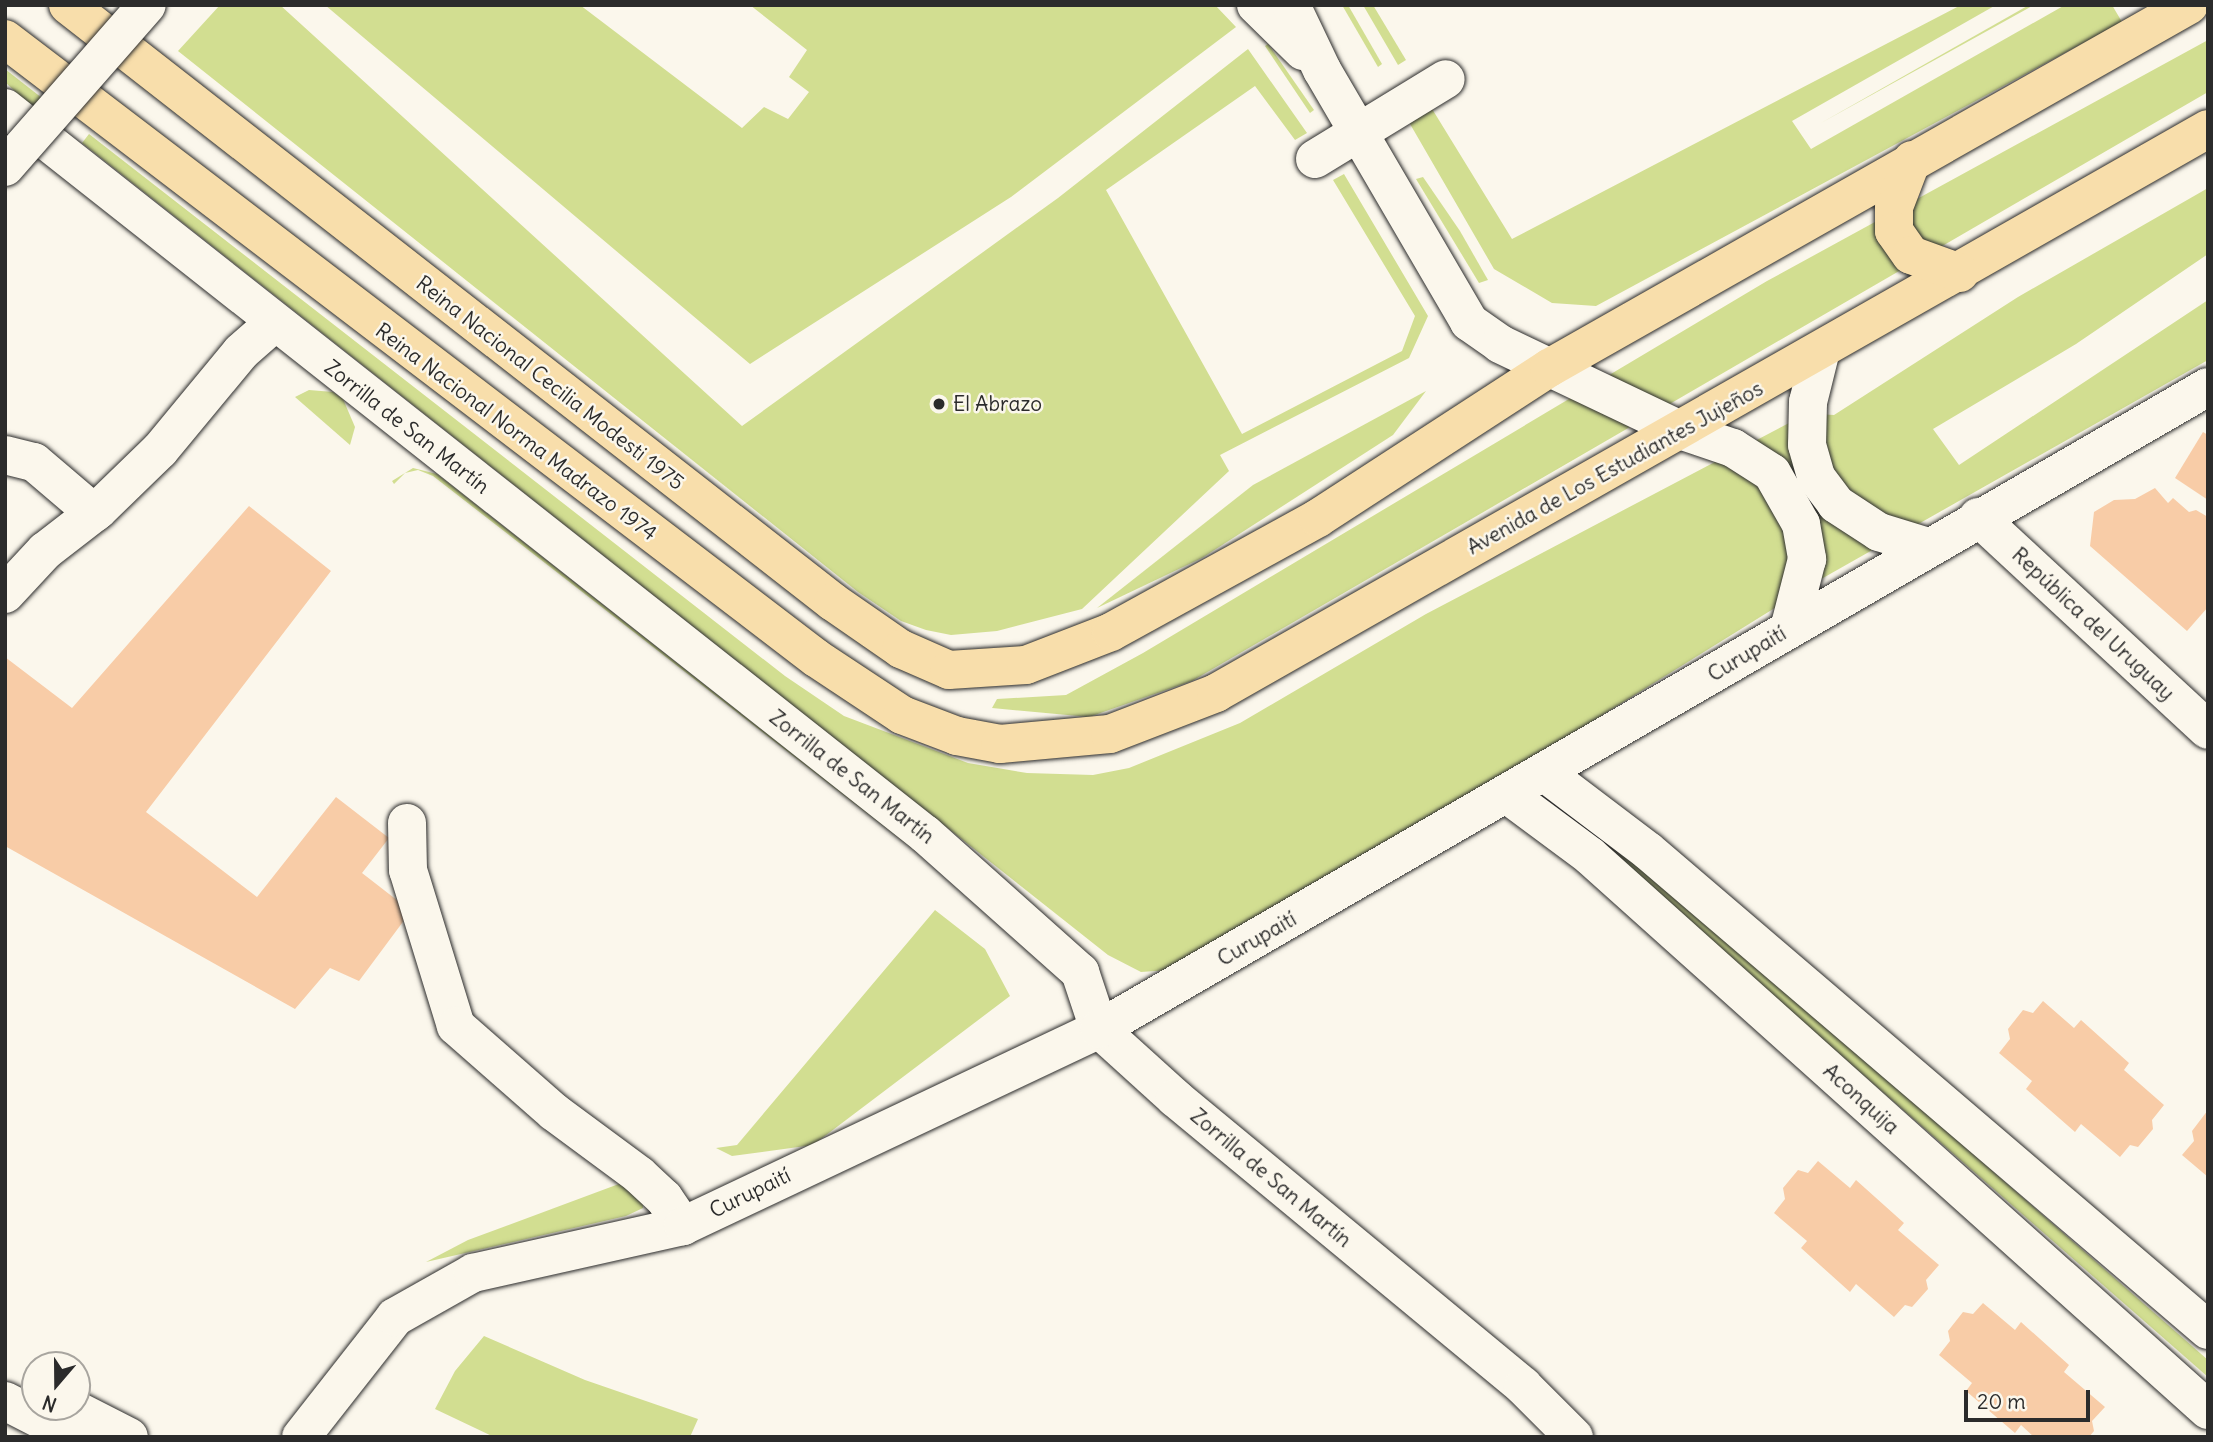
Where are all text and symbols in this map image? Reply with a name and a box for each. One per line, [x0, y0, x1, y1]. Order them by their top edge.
street label: Reina Nacional Cecilia Modesti 1975 [411, 271, 689, 495]
street label: Reina Nacional Norma Madrazo 1974 [370, 318, 662, 546]
street label: Zorrilla de San Martín [320, 355, 494, 499]
street label: Avenida de Los Estudiantes Jujeños [1463, 376, 1767, 560]
place label: El Abrazo [953, 391, 1042, 417]
marker: El Abrazo [931, 396, 947, 412]
street label: República del Uruguay [2007, 542, 2179, 706]
street label: Curupaití [1703, 621, 1791, 687]
street label: Zorrilla de San Martín [765, 705, 939, 849]
street label: Curupaití [1213, 906, 1301, 972]
street label: Aconquija [1818, 1058, 1904, 1140]
street label: Zorrilla de San Martín [1185, 1103, 1357, 1253]
street label: Curupaití [705, 1163, 795, 1223]
north arrow [21, 1351, 91, 1421]
scale bar [1968, 1376, 2094, 1420]
text: 20 m [1977, 1388, 2026, 1415]
text: N [39, 1390, 60, 1417]

